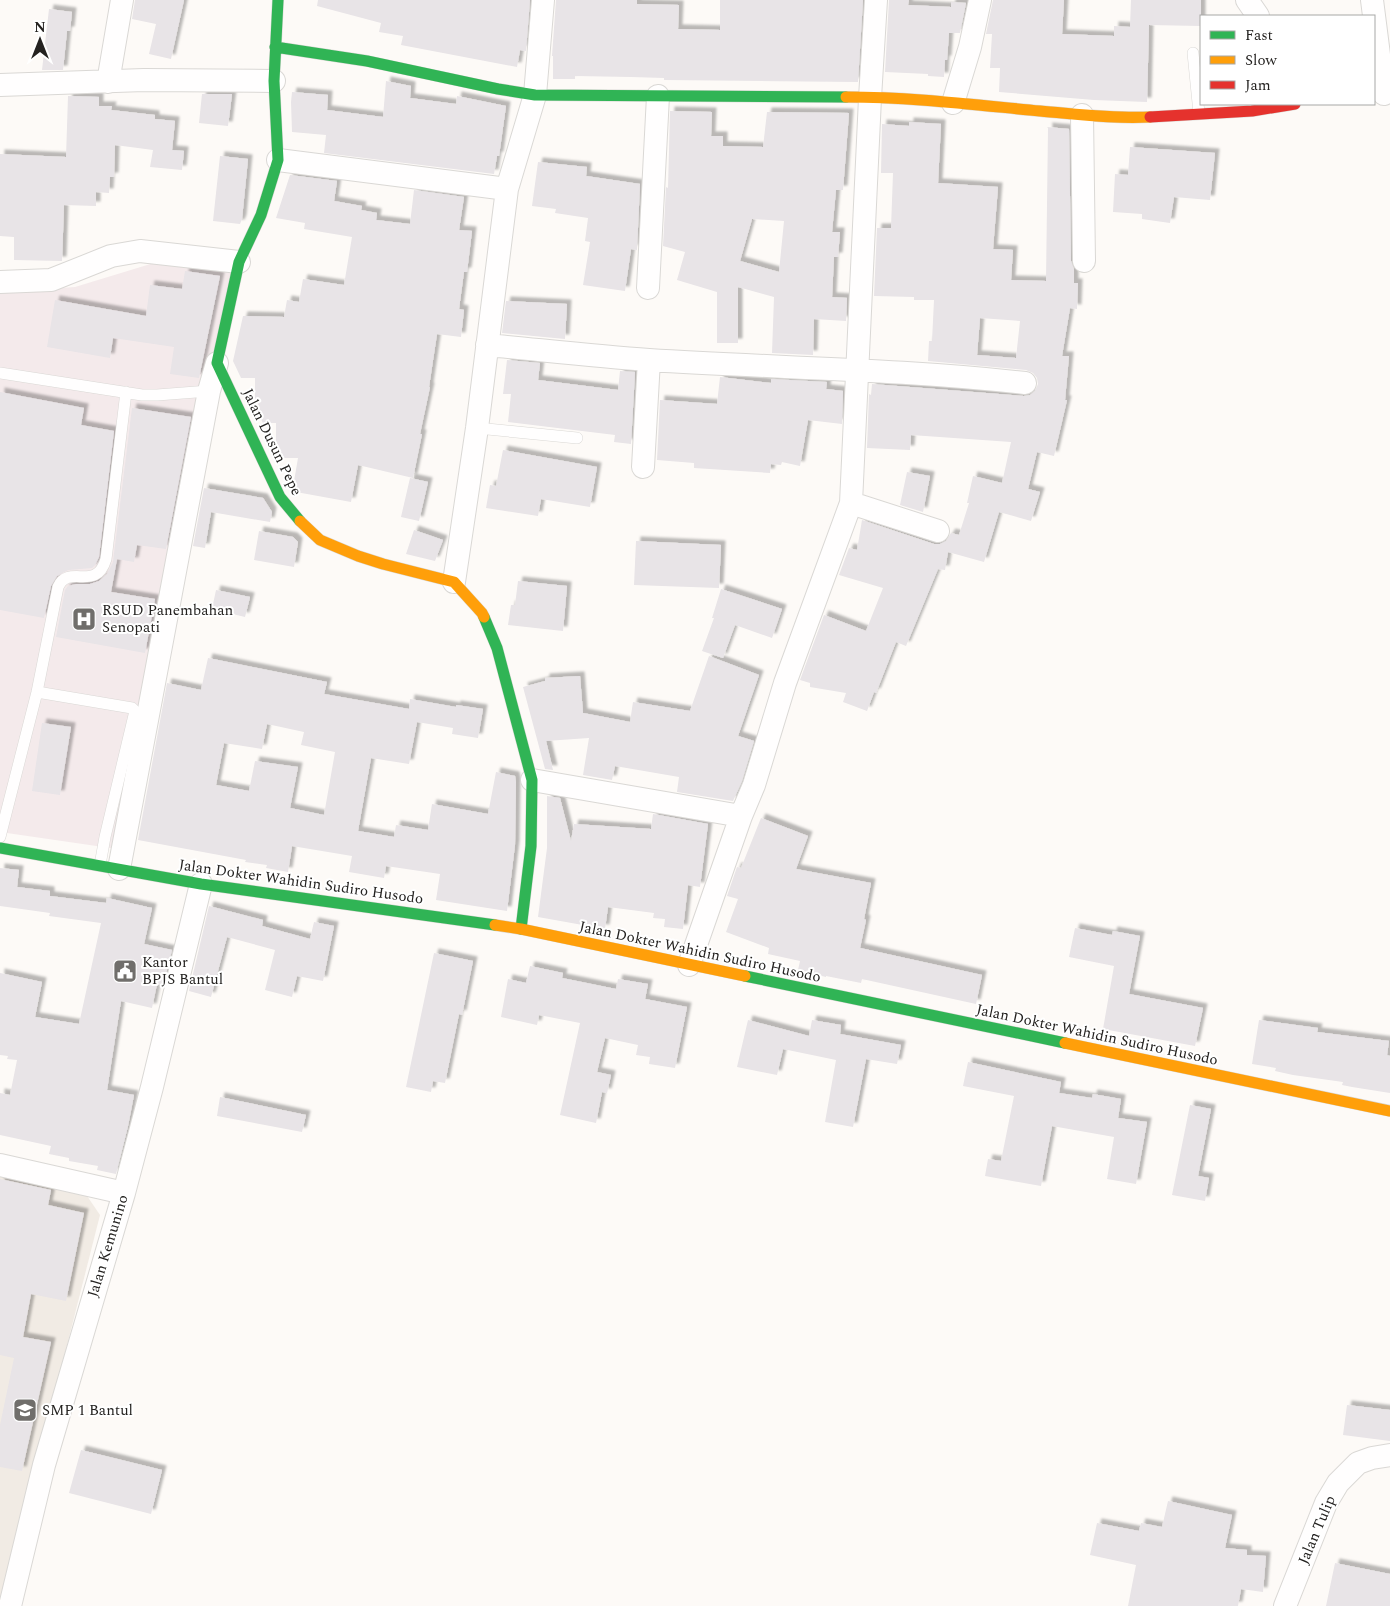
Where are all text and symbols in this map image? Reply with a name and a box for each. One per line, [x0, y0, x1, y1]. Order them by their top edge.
north arrow [15, 15, 65, 65]
legend [1200, 15, 1375, 105]
text: N [34, 17, 46, 38]
text: Fast [1245, 24, 1273, 47]
text: Slow [1245, 49, 1277, 72]
text: Jam [1245, 74, 1271, 97]
street label: Jalan Dusun Pepe [236, 385, 308, 499]
place label: RSUD Panembahan Senopati [102, 599, 233, 639]
hospital icon: RSUD Panembahan Senopati [71, 606, 97, 632]
street label: Jalan Dokter Wahidin Sudiro Husodo [177, 853, 425, 911]
street label: Jalan Dokter Wahidin Sudiro Husodo [577, 915, 823, 989]
place label: Kantor BPJS Bantul [142, 951, 223, 991]
public building icon: Kantor BPJS Bantul [112, 958, 138, 984]
street label: Jalan Dokter Wahidin Sudiro Husodo [974, 998, 1220, 1072]
street label: Jalan Kemunino [81, 1192, 135, 1300]
school or university icon: SMP 1 Bantul [12, 1397, 38, 1423]
place label: SMP 1 Bantul [42, 1399, 133, 1422]
street label: Jalan Tulip [1292, 1492, 1342, 1568]

